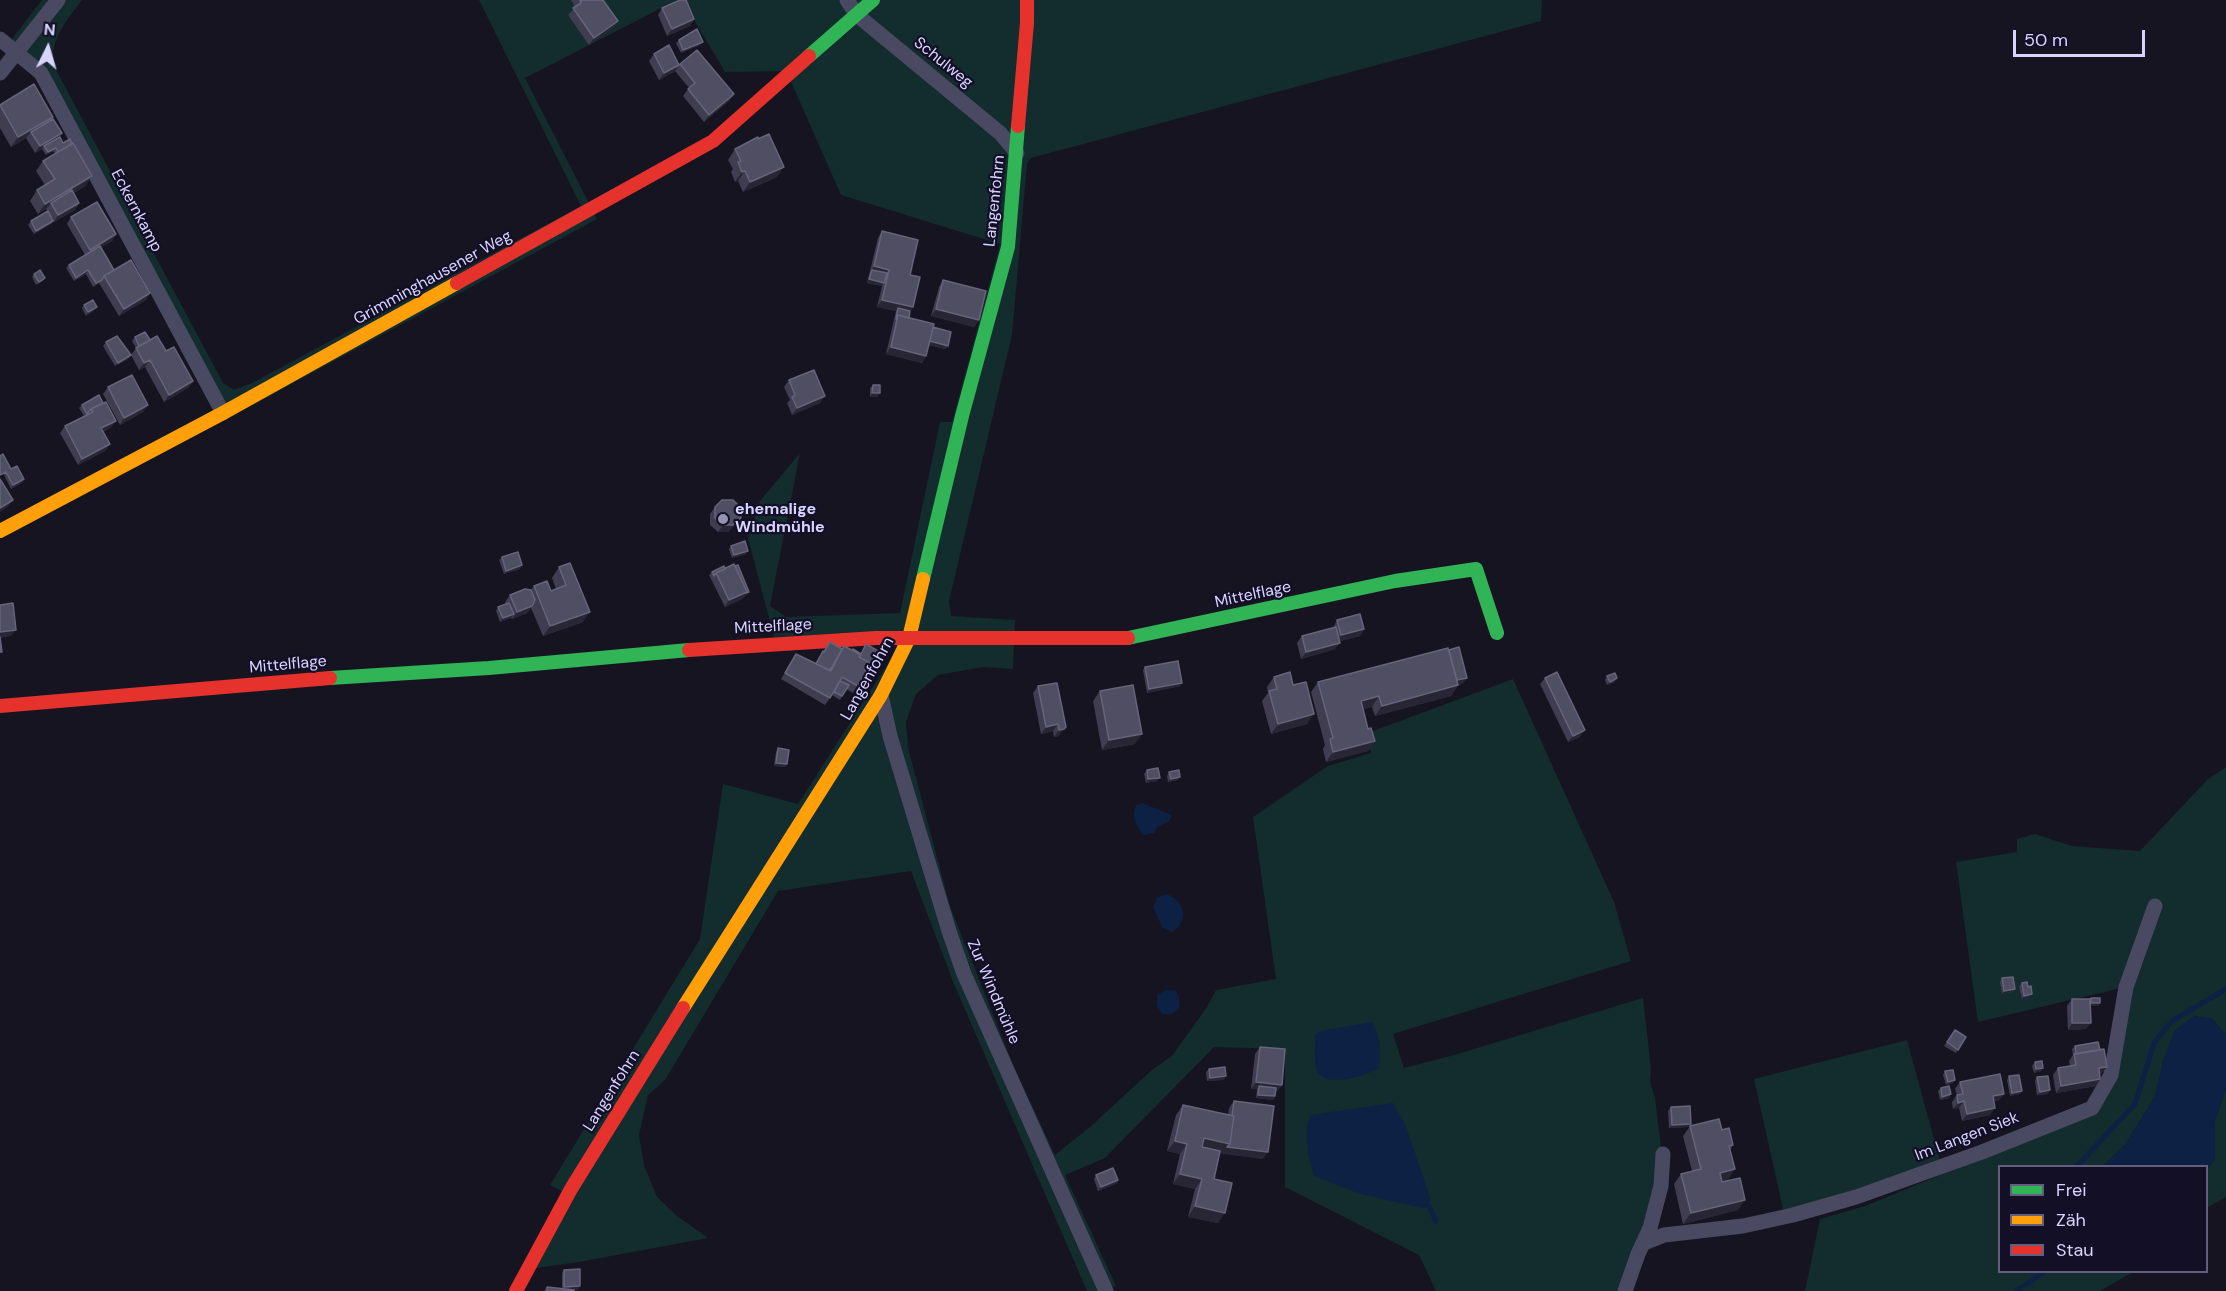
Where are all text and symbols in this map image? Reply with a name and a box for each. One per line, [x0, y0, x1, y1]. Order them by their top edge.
north arrow [18, 18, 78, 78]
scale bar [2016, 18, 2148, 56]
text: N [43, 19, 56, 41]
text: 50 m [2024, 28, 2068, 52]
street label: Schulweg [910, 33, 976, 93]
street label: Langenfohrn [981, 154, 1009, 248]
street label: Eckernkamp [106, 166, 166, 256]
street label: Grimminghausener Weg [351, 227, 515, 329]
place label: ehemalige Windmühle [735, 500, 825, 538]
marker: ehemalige Windmühle [716, 512, 730, 526]
street label: Mittelflage [1213, 578, 1293, 612]
street label: Mittelflage [734, 615, 812, 639]
street label: Langenfohrn [837, 634, 899, 724]
street label: Mittelflage [248, 652, 328, 678]
street label: Zur Windmühle [962, 937, 1024, 1047]
street label: Langenfohrn [579, 1047, 645, 1135]
street label: Im Langen Siek [1912, 1108, 2022, 1166]
legend [1998, 1165, 2208, 1273]
text: Frei [2056, 1178, 2087, 1202]
text: Zäh [2056, 1208, 2086, 1232]
text: Stau [2056, 1238, 2094, 1262]

